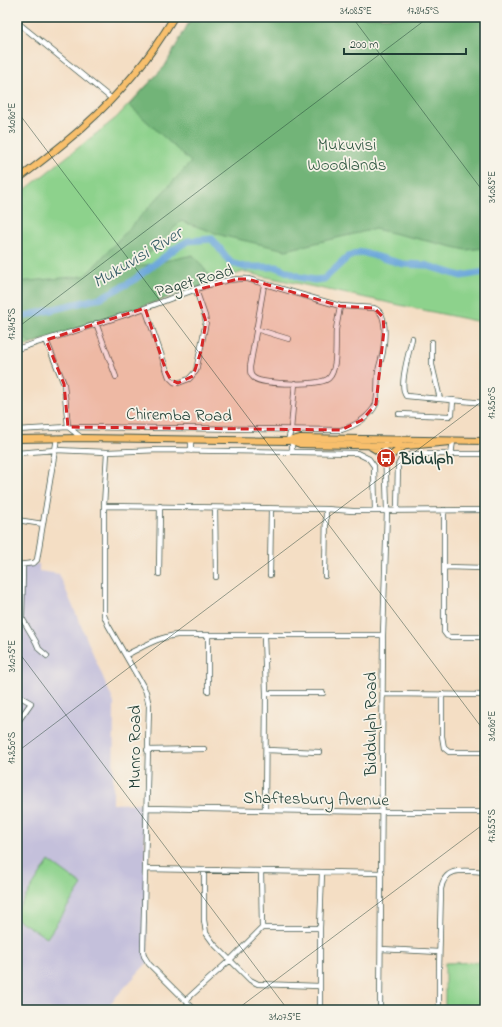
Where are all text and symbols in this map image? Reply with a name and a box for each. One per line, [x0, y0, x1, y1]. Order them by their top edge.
text: 31.085°E [340, 4, 372, 19]
text: 17.845°S [407, 4, 440, 19]
scale bar [344, 30, 466, 56]
text: 200 m [350, 36, 379, 54]
text: 31.080°E [5, 103, 20, 133]
park label: Mukuvisi Woodlands [307, 133, 387, 178]
text: 31.085°E [485, 171, 500, 203]
water label: Mukuvisi River [88, 220, 190, 296]
street label: Paget Road [152, 258, 237, 306]
text: 17.845°S [5, 307, 20, 340]
text: 17.850°S [485, 386, 500, 419]
street label: Chiremba Road [126, 402, 233, 429]
bus stop icon: Bidulph [375, 447, 397, 469]
place label: Bidulph [399, 447, 453, 472]
text: 31.075°E [5, 640, 20, 672]
street label: Biddulph Road [359, 671, 384, 777]
street label: Munro Road [123, 705, 148, 789]
text: 31.080°E [485, 711, 500, 741]
text: 17.850°S [5, 731, 20, 764]
street label: Shaftesbury Avenue [243, 786, 389, 814]
text: 17.855°S [485, 809, 500, 843]
text: 31.075°E [269, 1010, 301, 1025]

